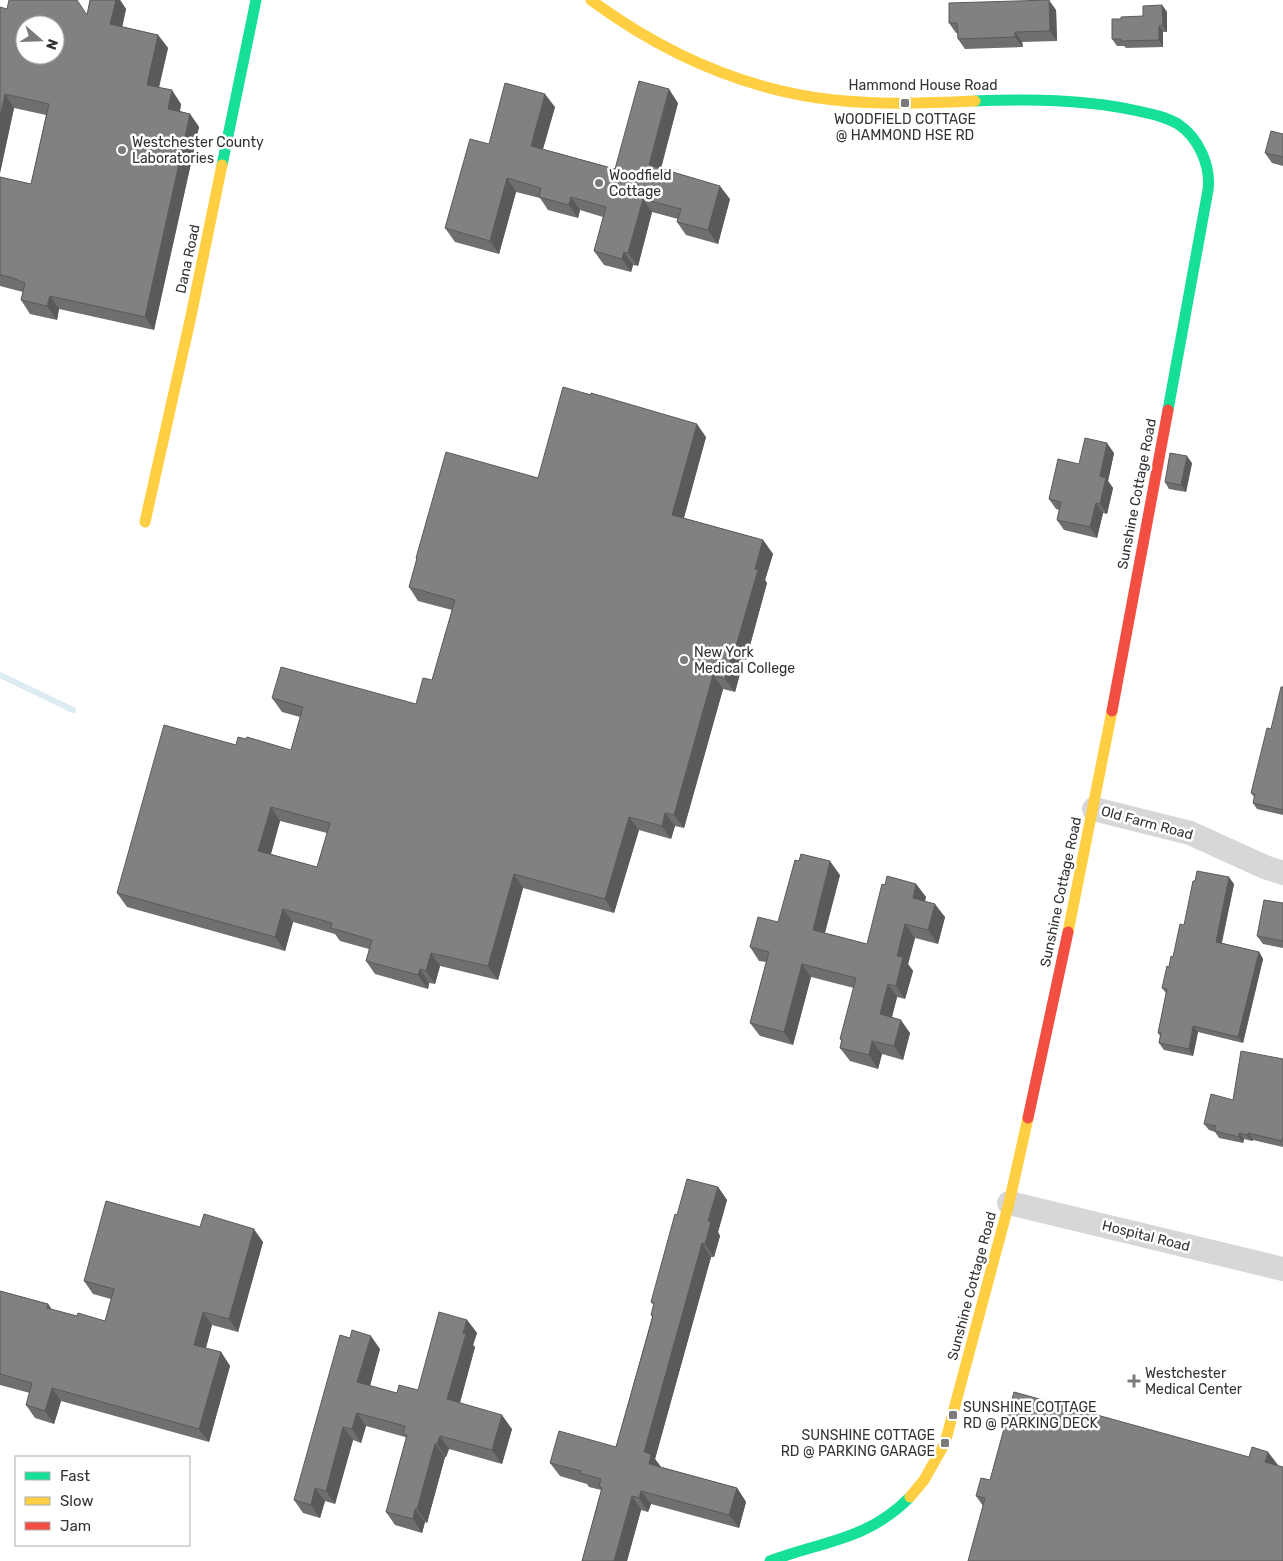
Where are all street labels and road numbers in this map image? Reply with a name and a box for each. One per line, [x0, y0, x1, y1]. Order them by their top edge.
street label: Hammond House Road [849, 77, 997, 94]
street label: Dana Road [172, 223, 204, 295]
street label: Sunshine Cottage Road [1114, 417, 1160, 571]
street label: Old Farm Road [1099, 803, 1195, 843]
street label: Sunshine Cottage Road [1037, 815, 1085, 969]
street label: Sunshine Cottage Road [944, 1210, 1000, 1362]
street label: Hospital Road [1100, 1217, 1192, 1255]

